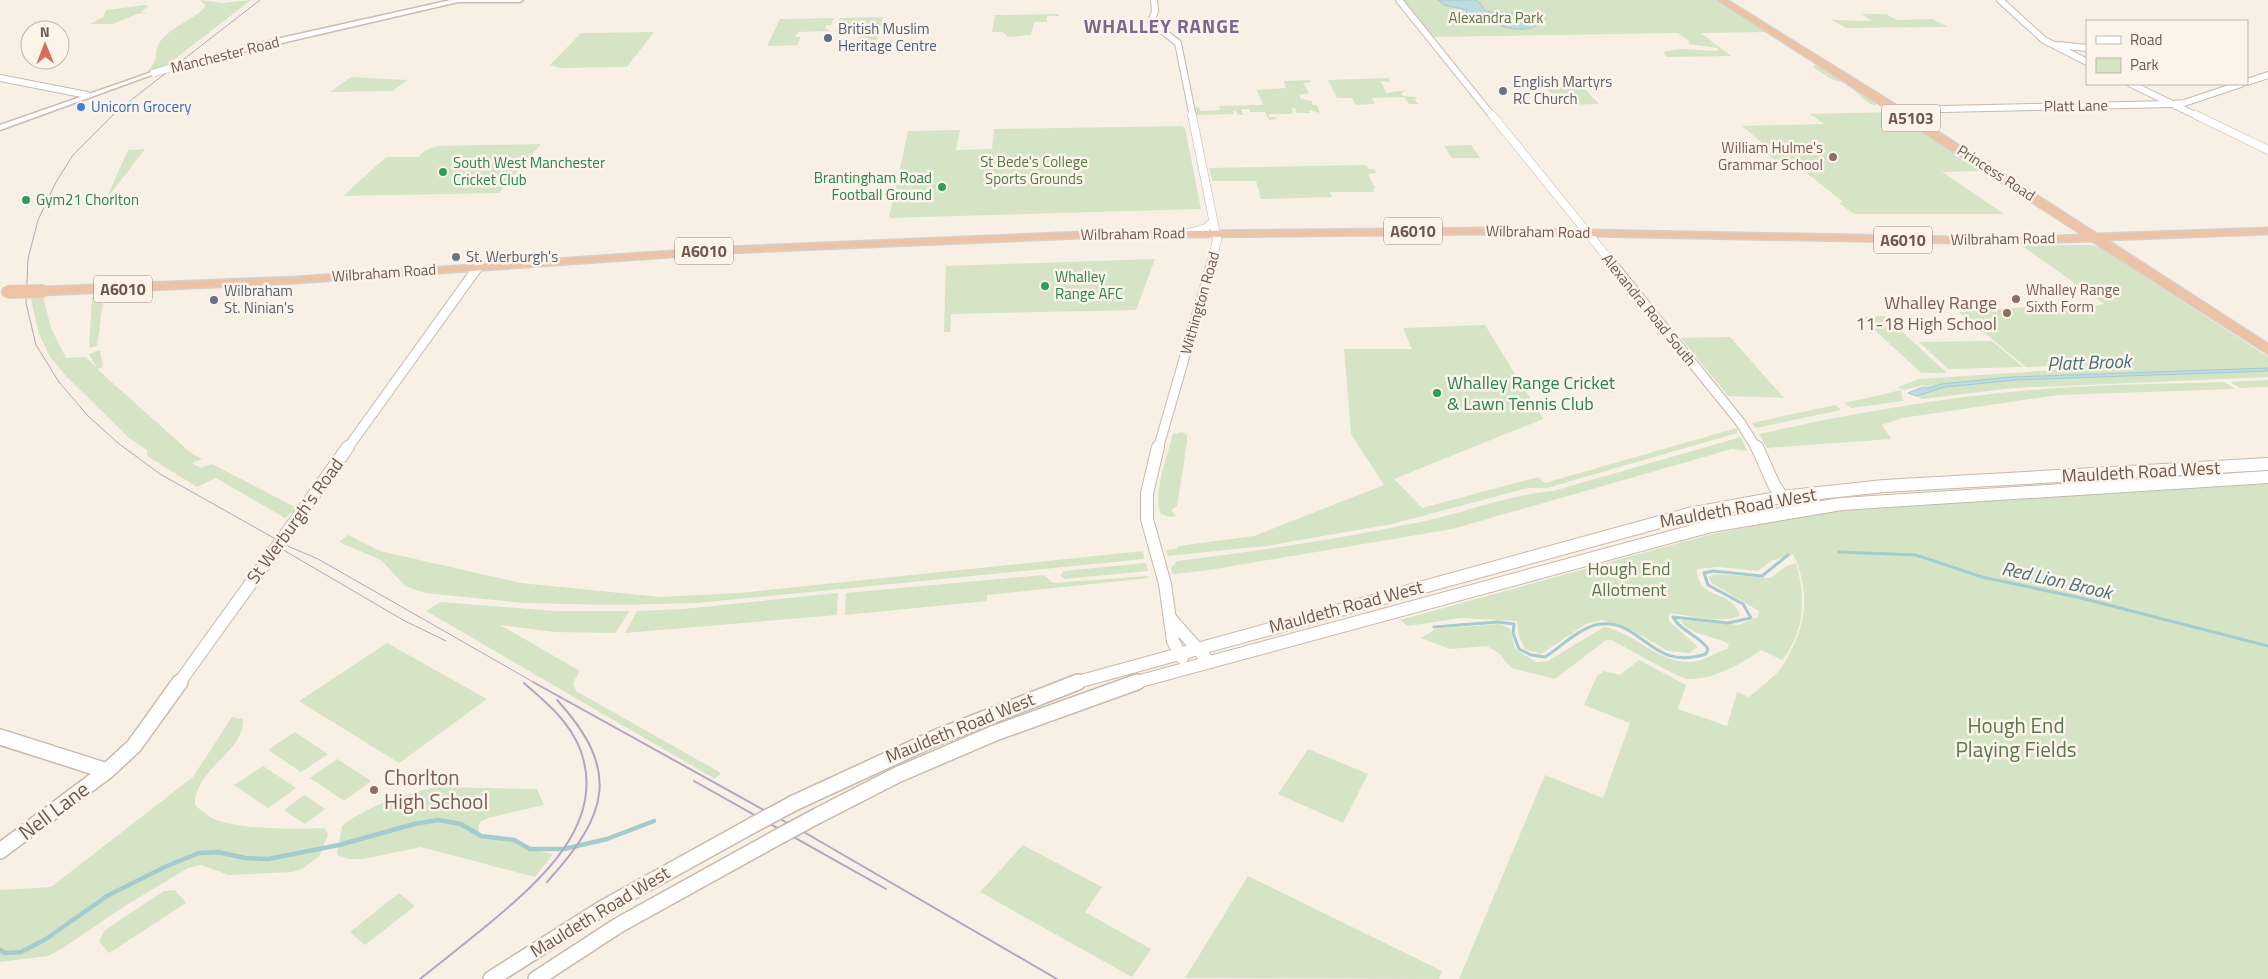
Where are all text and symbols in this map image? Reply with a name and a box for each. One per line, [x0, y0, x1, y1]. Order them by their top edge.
park label: Alexandra Park [1449, 6, 1543, 29]
district label: WHALLEY RANGE [1084, 11, 1240, 40]
place label: British Muslim Heritage Centre [838, 17, 937, 57]
north arrow [20, 20, 70, 70]
legend [2086, 20, 2248, 85]
text: N [40, 21, 50, 42]
text: Road [2130, 28, 2162, 51]
street label: Manchester Road [168, 30, 282, 79]
marker: British Muslim Heritage Centre [822, 32, 834, 44]
text: Park [2130, 53, 2159, 76]
place label: English Martyrs RC Church [1513, 70, 1612, 110]
marker: English Martyrs RC Church [1497, 85, 1509, 97]
street label: Platt Lane [2044, 93, 2108, 118]
place label: Unicorn Grocery [91, 95, 192, 118]
marker: Unicorn Grocery [75, 101, 87, 113]
road number: A5103 [1882, 105, 1940, 132]
place label: William Hulme's Grammar School [1718, 136, 1823, 176]
street label: Princess Road [1953, 139, 2040, 207]
park label: St Bede's College Sports Grounds [980, 150, 1088, 190]
place label: South West Manchester Cricket Club [453, 151, 605, 191]
marker: William Hulme's Grammar School [1827, 151, 1839, 163]
marker: South West Manchester Cricket Club [437, 166, 449, 178]
place label: Brantingham Road Football Ground [814, 166, 932, 206]
marker: Brantingham Road Football Ground [936, 181, 948, 193]
place label: Gym21 Chorlton [36, 188, 139, 211]
marker: Gym21 Chorlton [20, 194, 32, 206]
road number: A6010 [1384, 218, 1442, 245]
street label: Wilbraham Road [1486, 219, 1590, 244]
street label: Wilbraham Road [1081, 221, 1185, 246]
road number: A6010 [1874, 226, 1932, 254]
street label: Wilbraham Road [1951, 226, 2055, 251]
road number: A6010 [675, 238, 733, 264]
place label: St. Werburgh's [466, 245, 558, 268]
street label: Alexandra Road South [1597, 248, 1702, 371]
street label: Withington Road [1174, 249, 1225, 357]
marker: St. Werburgh's [450, 251, 462, 263]
street label: Wilbraham Road [331, 257, 437, 288]
place label: Whalley Range AFC [1055, 265, 1123, 305]
road number: A6010 [94, 276, 152, 302]
place label: Whalley Range Sixth Form [2026, 278, 2120, 318]
place label: Wilbraham St. Ninian's [224, 279, 294, 319]
marker: Whalley Range AFC [1039, 280, 1051, 292]
place label: Whalley Range 11-18 High School [1855, 289, 1997, 337]
marker: Whalley Range Sixth Form [2010, 293, 2022, 305]
marker: Wilbraham St. Ninian's [208, 294, 220, 306]
marker: Whalley Range 11-18 High School [2001, 307, 2013, 319]
water label: Platt Brook [2046, 345, 2134, 377]
place label: Whalley Range Cricket & Lawn Tennis Club [1447, 369, 1616, 417]
marker: Whalley Range Cricket & Lawn Tennis Club [1431, 387, 1443, 399]
street label: St Werburgh's Road [240, 452, 349, 589]
street label: Mauldeth Road West [2061, 454, 2222, 489]
street label: Mauldeth Road West [1657, 480, 1819, 535]
water label: Red Lion Brook [1999, 553, 2118, 607]
park label: Hough End Allotment [1587, 555, 1671, 603]
street label: Mauldeth Road West [1266, 573, 1427, 640]
street label: Mauldeth Road West [881, 685, 1039, 770]
park label: Hough End Playing Fields [1955, 709, 2077, 765]
place label: Chorlton High School [384, 761, 488, 817]
street label: Nell Lane [11, 773, 96, 847]
marker: Chorlton High School [368, 784, 380, 796]
street label: Mauldeth Road West [525, 859, 675, 964]

